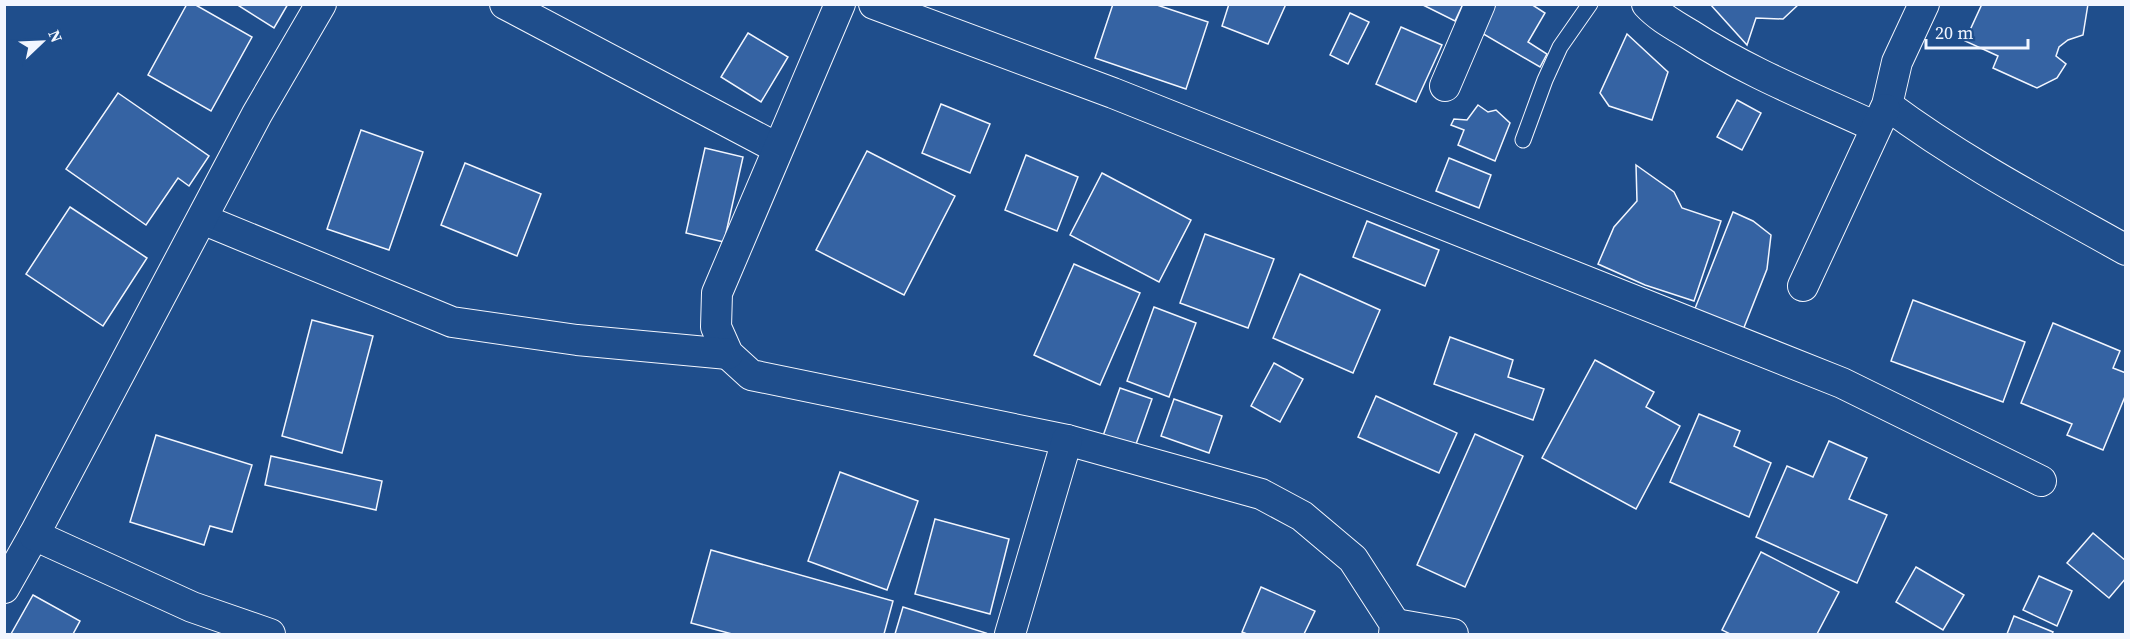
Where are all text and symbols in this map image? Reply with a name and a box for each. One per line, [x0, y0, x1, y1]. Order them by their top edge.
north arrow [12, 12, 72, 72]
scale bar [1926, 12, 2028, 50]
text: 20 m [1935, 20, 1973, 45]
text: N [43, 26, 68, 46]

